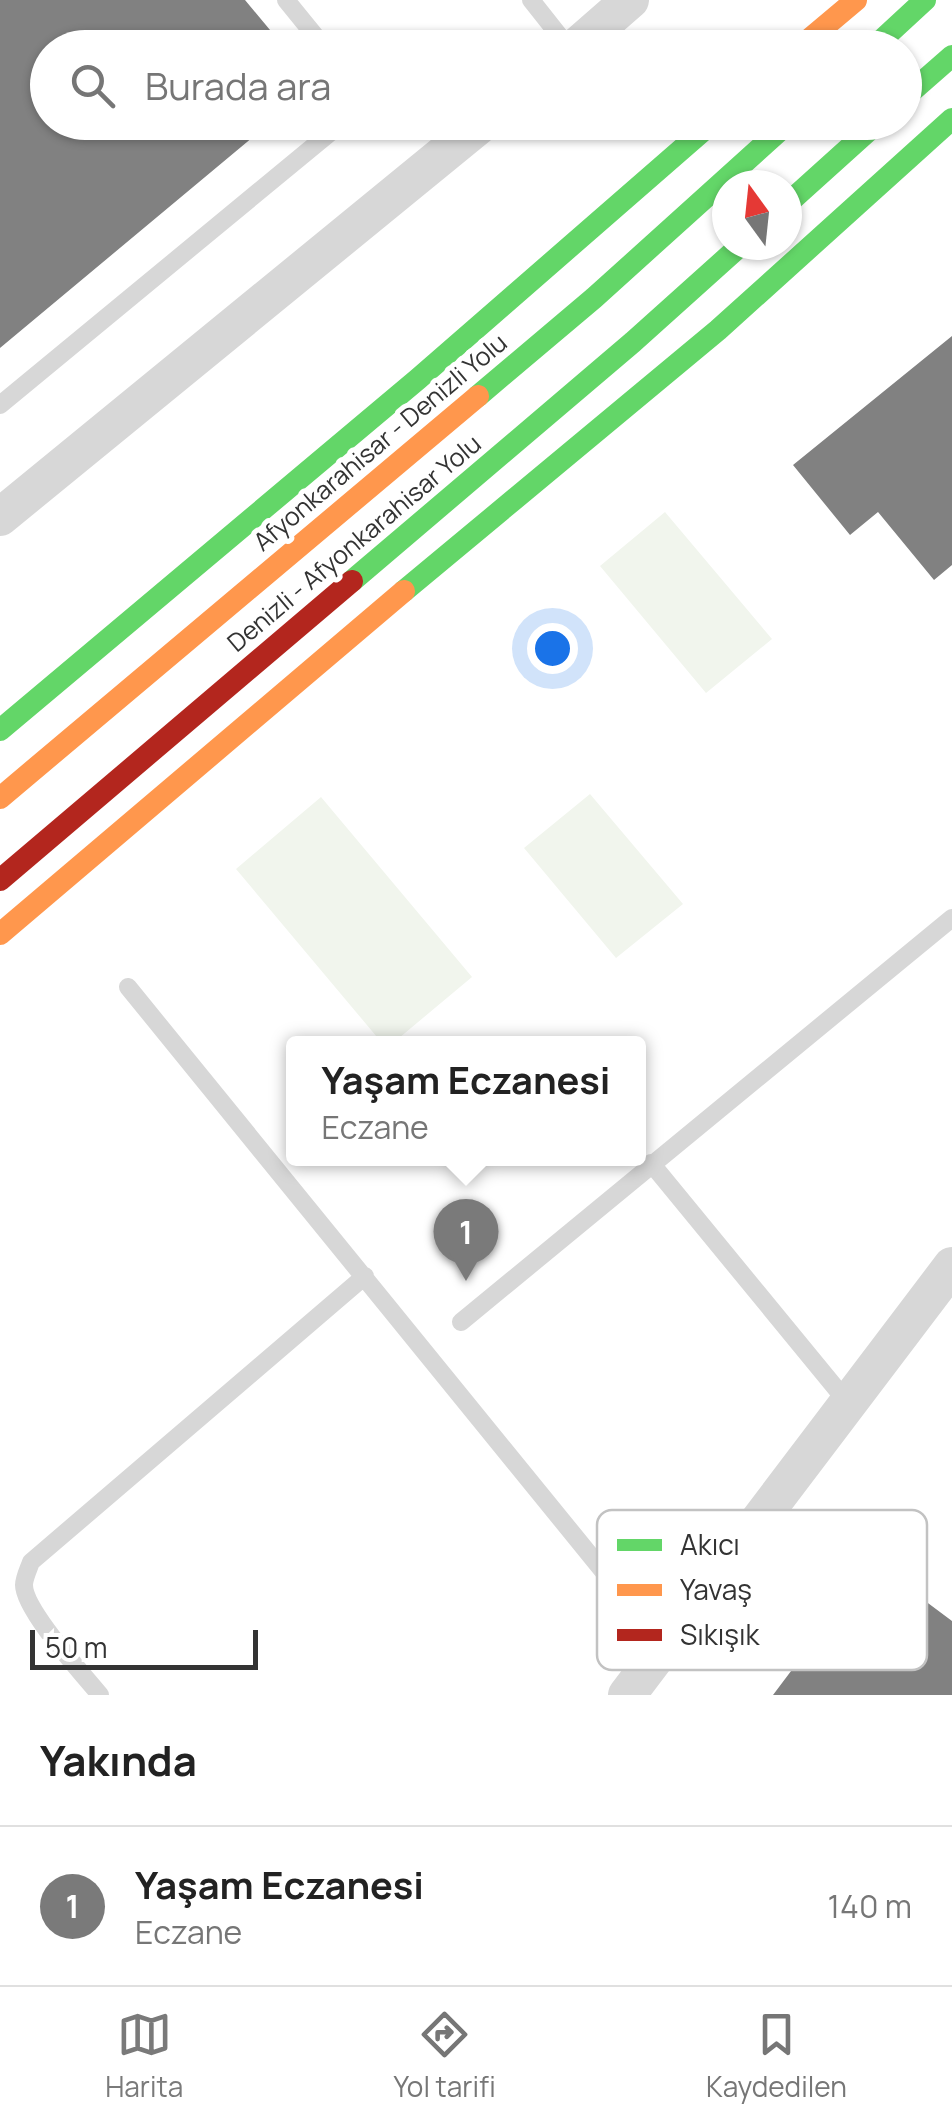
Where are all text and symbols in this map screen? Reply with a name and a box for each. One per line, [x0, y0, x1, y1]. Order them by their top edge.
search box [30, 30, 922, 140]
icon: search [65, 58, 120, 113]
text: Burada ara [145, 59, 331, 111]
north arrow [712, 170, 802, 260]
street label: Afyonkarahisar - Denizli Yolu [245, 325, 514, 558]
street label: Denizli - Afyonkarahisar Yolu [219, 426, 488, 659]
your location [527, 623, 578, 674]
popup [286, 1036, 646, 1166]
text: Yaşam Eczanesi [322, 1053, 611, 1105]
text: Eczane [322, 1105, 429, 1149]
pin: 1 [434, 1198, 498, 1281]
legend [597, 1510, 927, 1670]
text: Akıcı [680, 1525, 740, 1563]
text: Yavaş [680, 1570, 752, 1608]
text: Sıkışık [680, 1615, 760, 1653]
scale bar [30, 1625, 258, 1670]
text: 50 m [45, 1628, 108, 1666]
text: Yakında [40, 1731, 197, 1789]
text: Yaşam Eczanesi [135, 1858, 424, 1910]
text: 1 [65, 1884, 80, 1928]
text: 140 m [828, 1884, 912, 1928]
text: Eczane [135, 1910, 242, 1954]
tab: Harita [105, 2007, 183, 2105]
tab: Yol tarifi [394, 2007, 496, 2105]
tab: Kaydedilen [706, 2007, 847, 2105]

